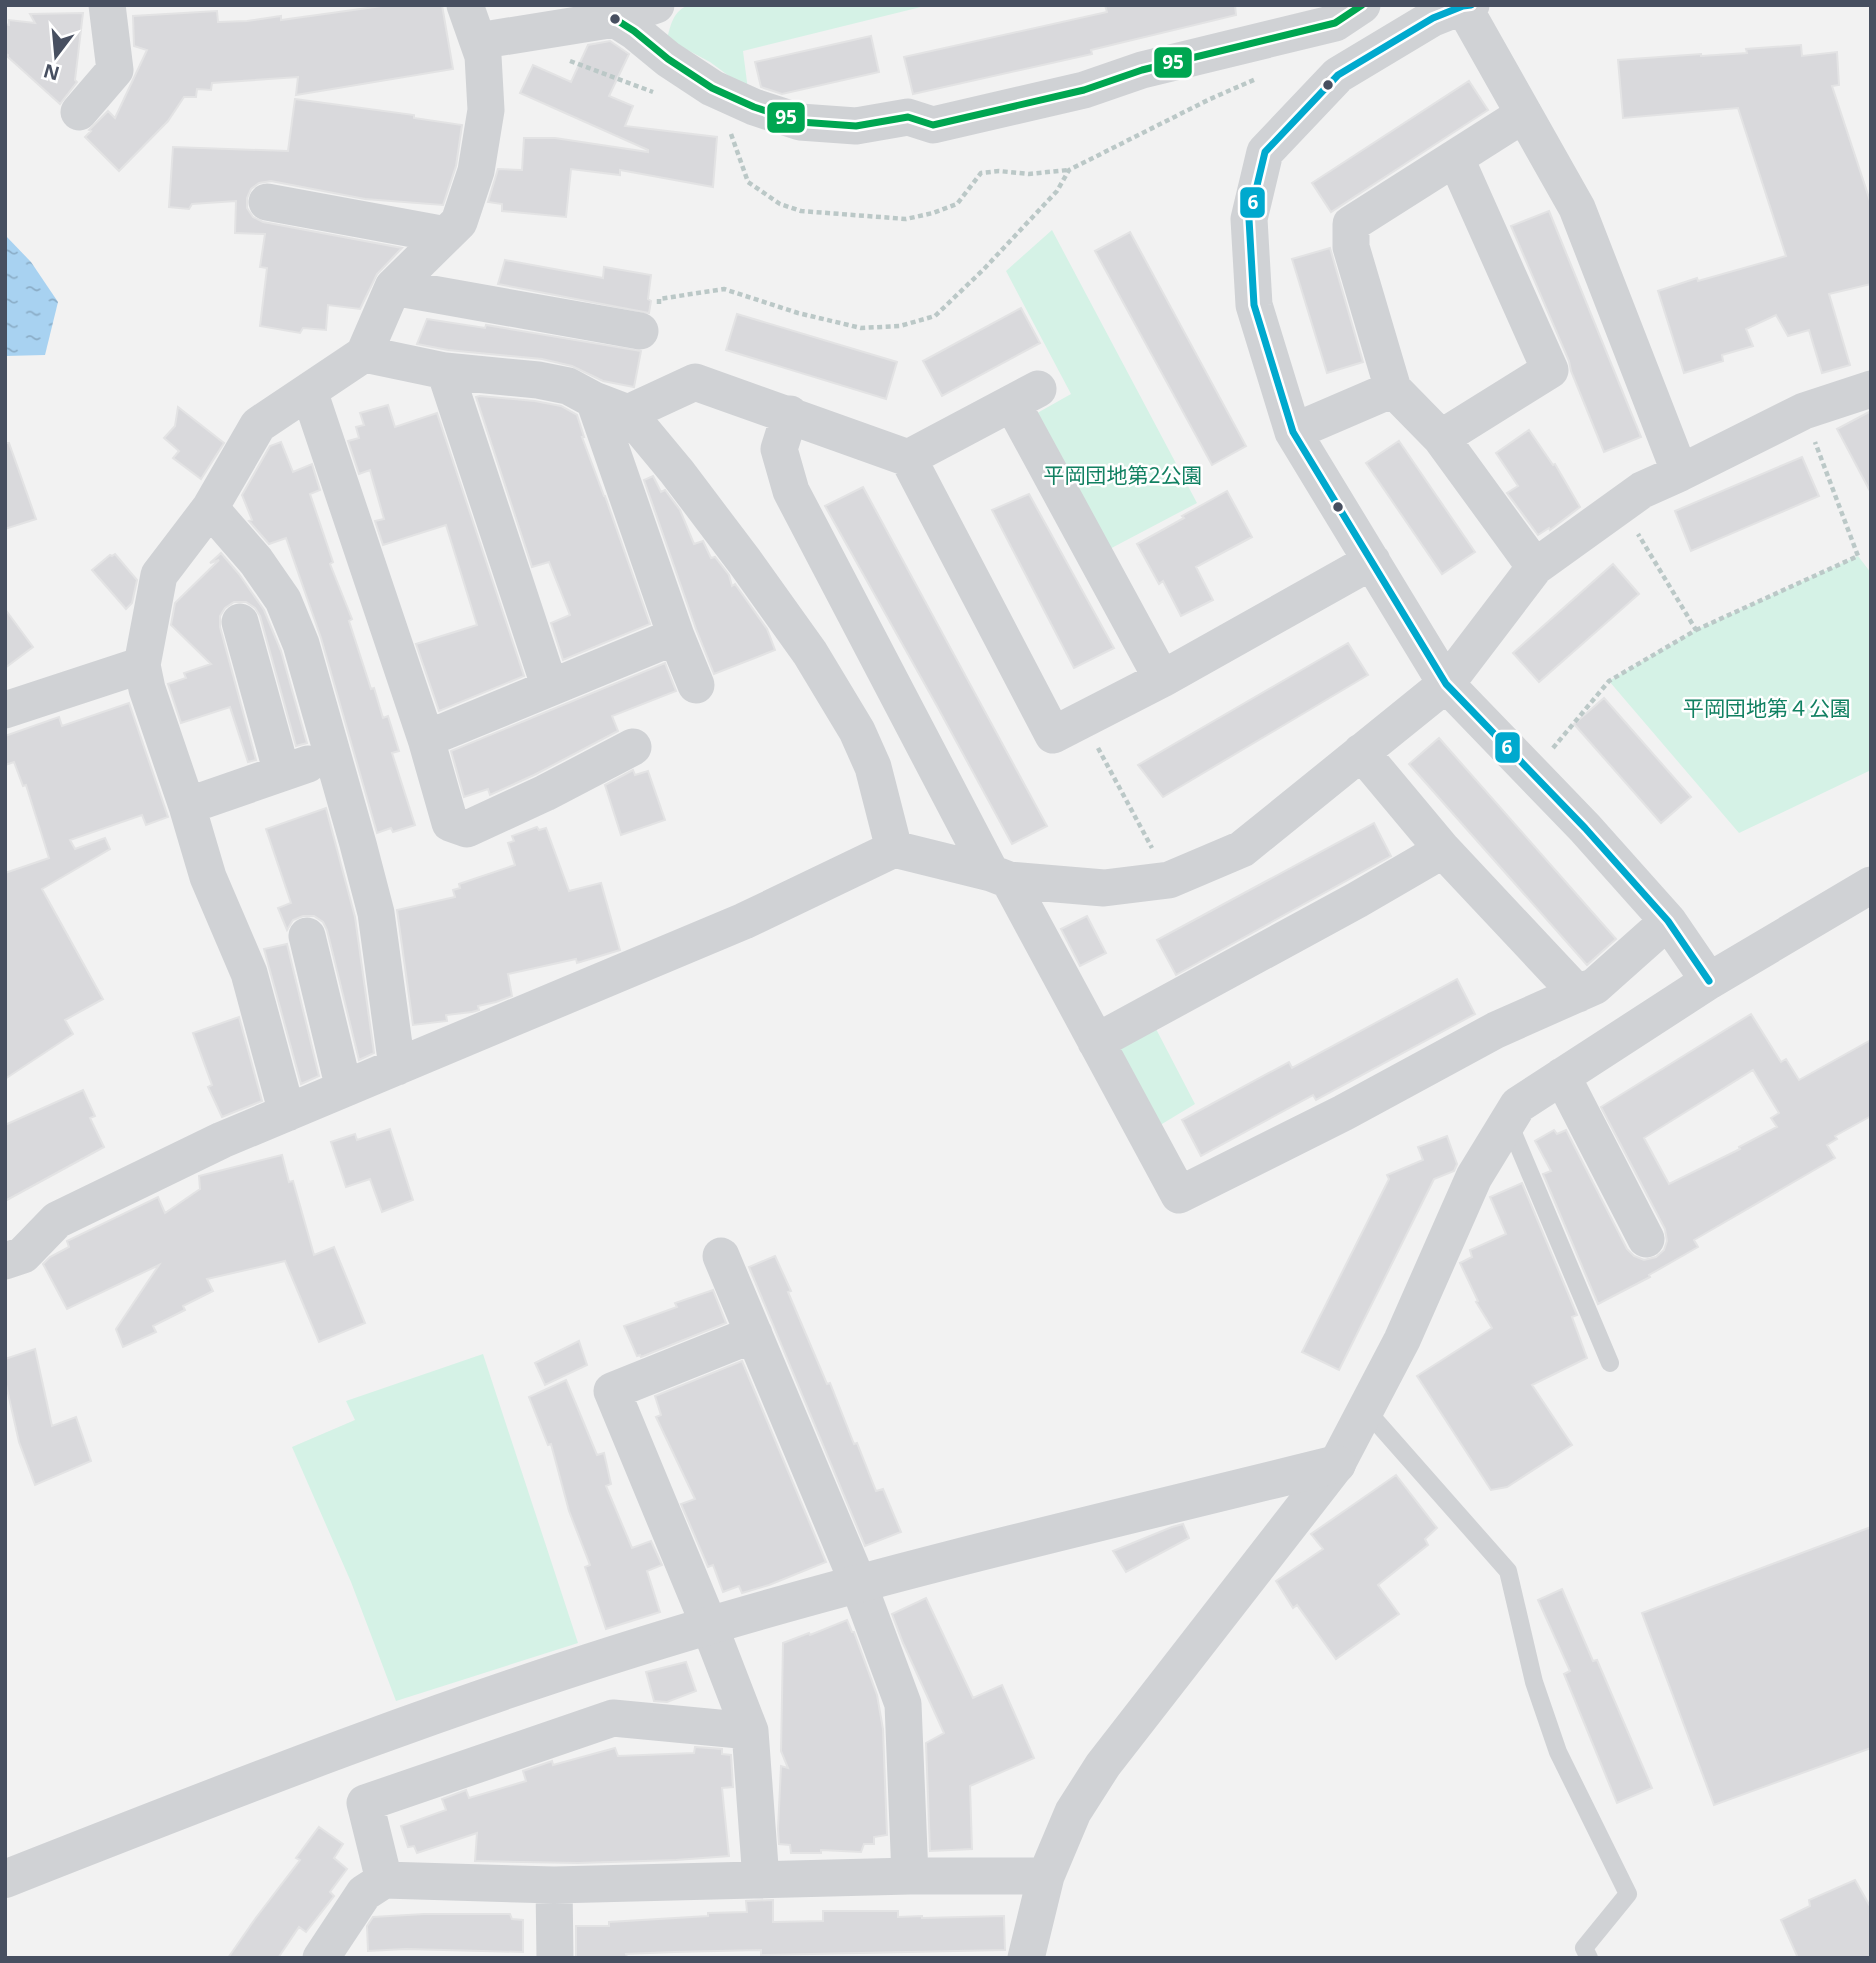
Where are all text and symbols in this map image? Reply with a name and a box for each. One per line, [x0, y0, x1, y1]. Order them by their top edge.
unlabelled marker [608, 12, 622, 26]
north arrow [21, 21, 91, 91]
line badge: 95 [1153, 46, 1193, 79]
text: 95 [1162, 49, 1184, 75]
text: N [40, 58, 62, 87]
unlabelled marker [1321, 78, 1335, 92]
line badge: 95 [766, 101, 806, 134]
text: 95 [775, 104, 797, 130]
line badge: 6 [1239, 186, 1266, 219]
text: 6 [1248, 189, 1259, 215]
park label: 平岡団地第2公園 [1043, 461, 1203, 489]
unlabelled marker [1331, 500, 1345, 514]
park label: 平岡団地第４公園 [1683, 694, 1851, 722]
line badge: 6 [1494, 731, 1521, 764]
text: 6 [1502, 734, 1513, 760]

